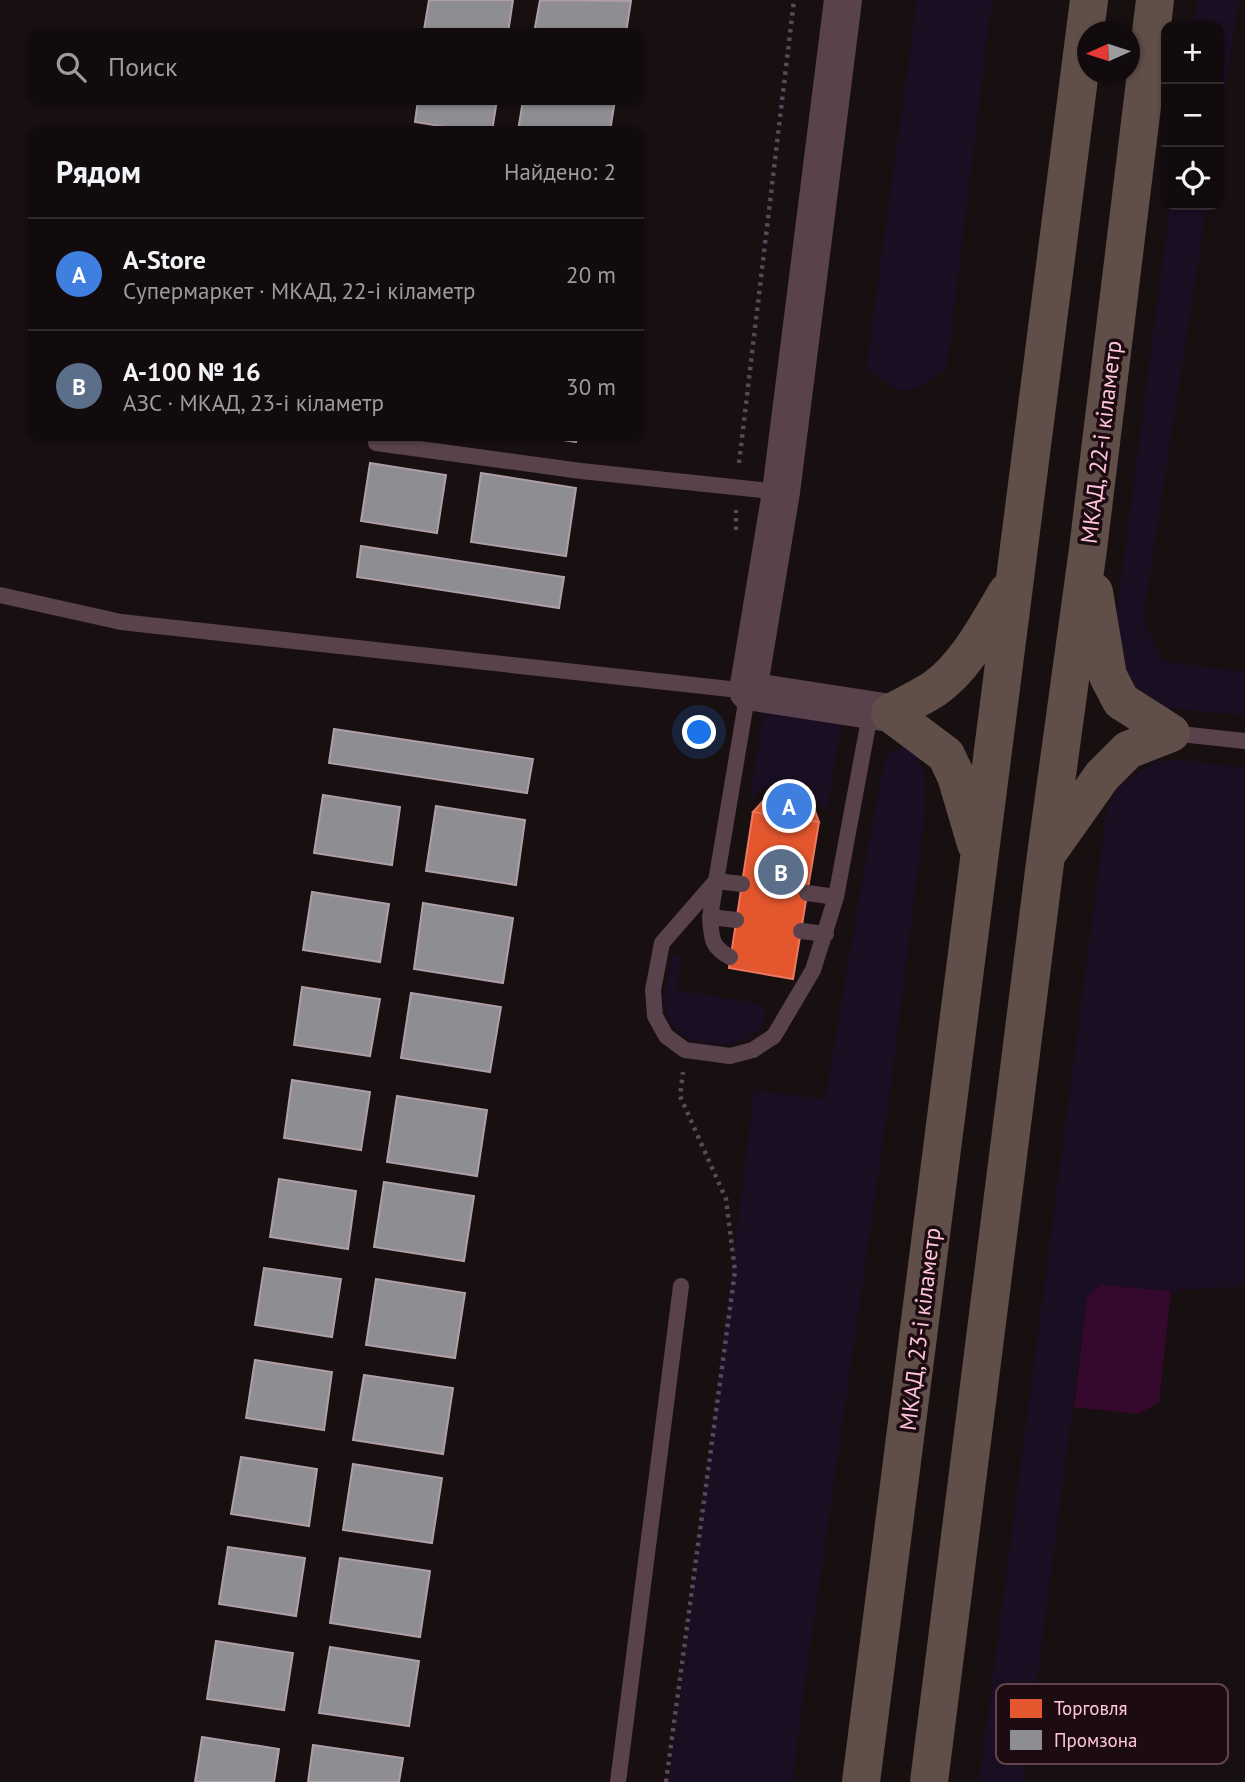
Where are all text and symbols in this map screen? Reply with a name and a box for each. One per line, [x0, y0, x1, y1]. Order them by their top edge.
north arrow [1077, 21, 1140, 84]
map controls [1161, 21, 1224, 210]
button: + [1161, 21, 1224, 84]
search box [28, 28, 644, 105]
icon: search [52, 48, 90, 86]
text: Поиск [108, 50, 177, 83]
button: − [1161, 84, 1224, 147]
button: locate [1161, 147, 1224, 210]
text: Рядом [56, 152, 141, 191]
text: Найдено: 2 [504, 157, 616, 186]
text: A-Store [123, 243, 206, 276]
text: A [72, 260, 86, 289]
text: 20 m [566, 260, 616, 289]
text: Супермаркет · МКАД, 22-і кіламетр [123, 276, 475, 305]
street label: МКАД, 22-і кіламетр [1074, 339, 1127, 545]
text: А-100 № 16 [123, 355, 261, 388]
text: B [72, 372, 86, 401]
text: 30 m [566, 372, 616, 401]
text: АЗС · МКАД, 23-і кіламетр [123, 388, 384, 417]
your location [682, 715, 716, 749]
pin: A [766, 780, 812, 832]
pin: B [758, 846, 804, 898]
street label: МКАД, 23-і кіламетр [893, 1226, 946, 1432]
legend [996, 1684, 1228, 1764]
text: Торговля [1054, 1696, 1128, 1720]
text: Промзона [1054, 1728, 1138, 1752]

